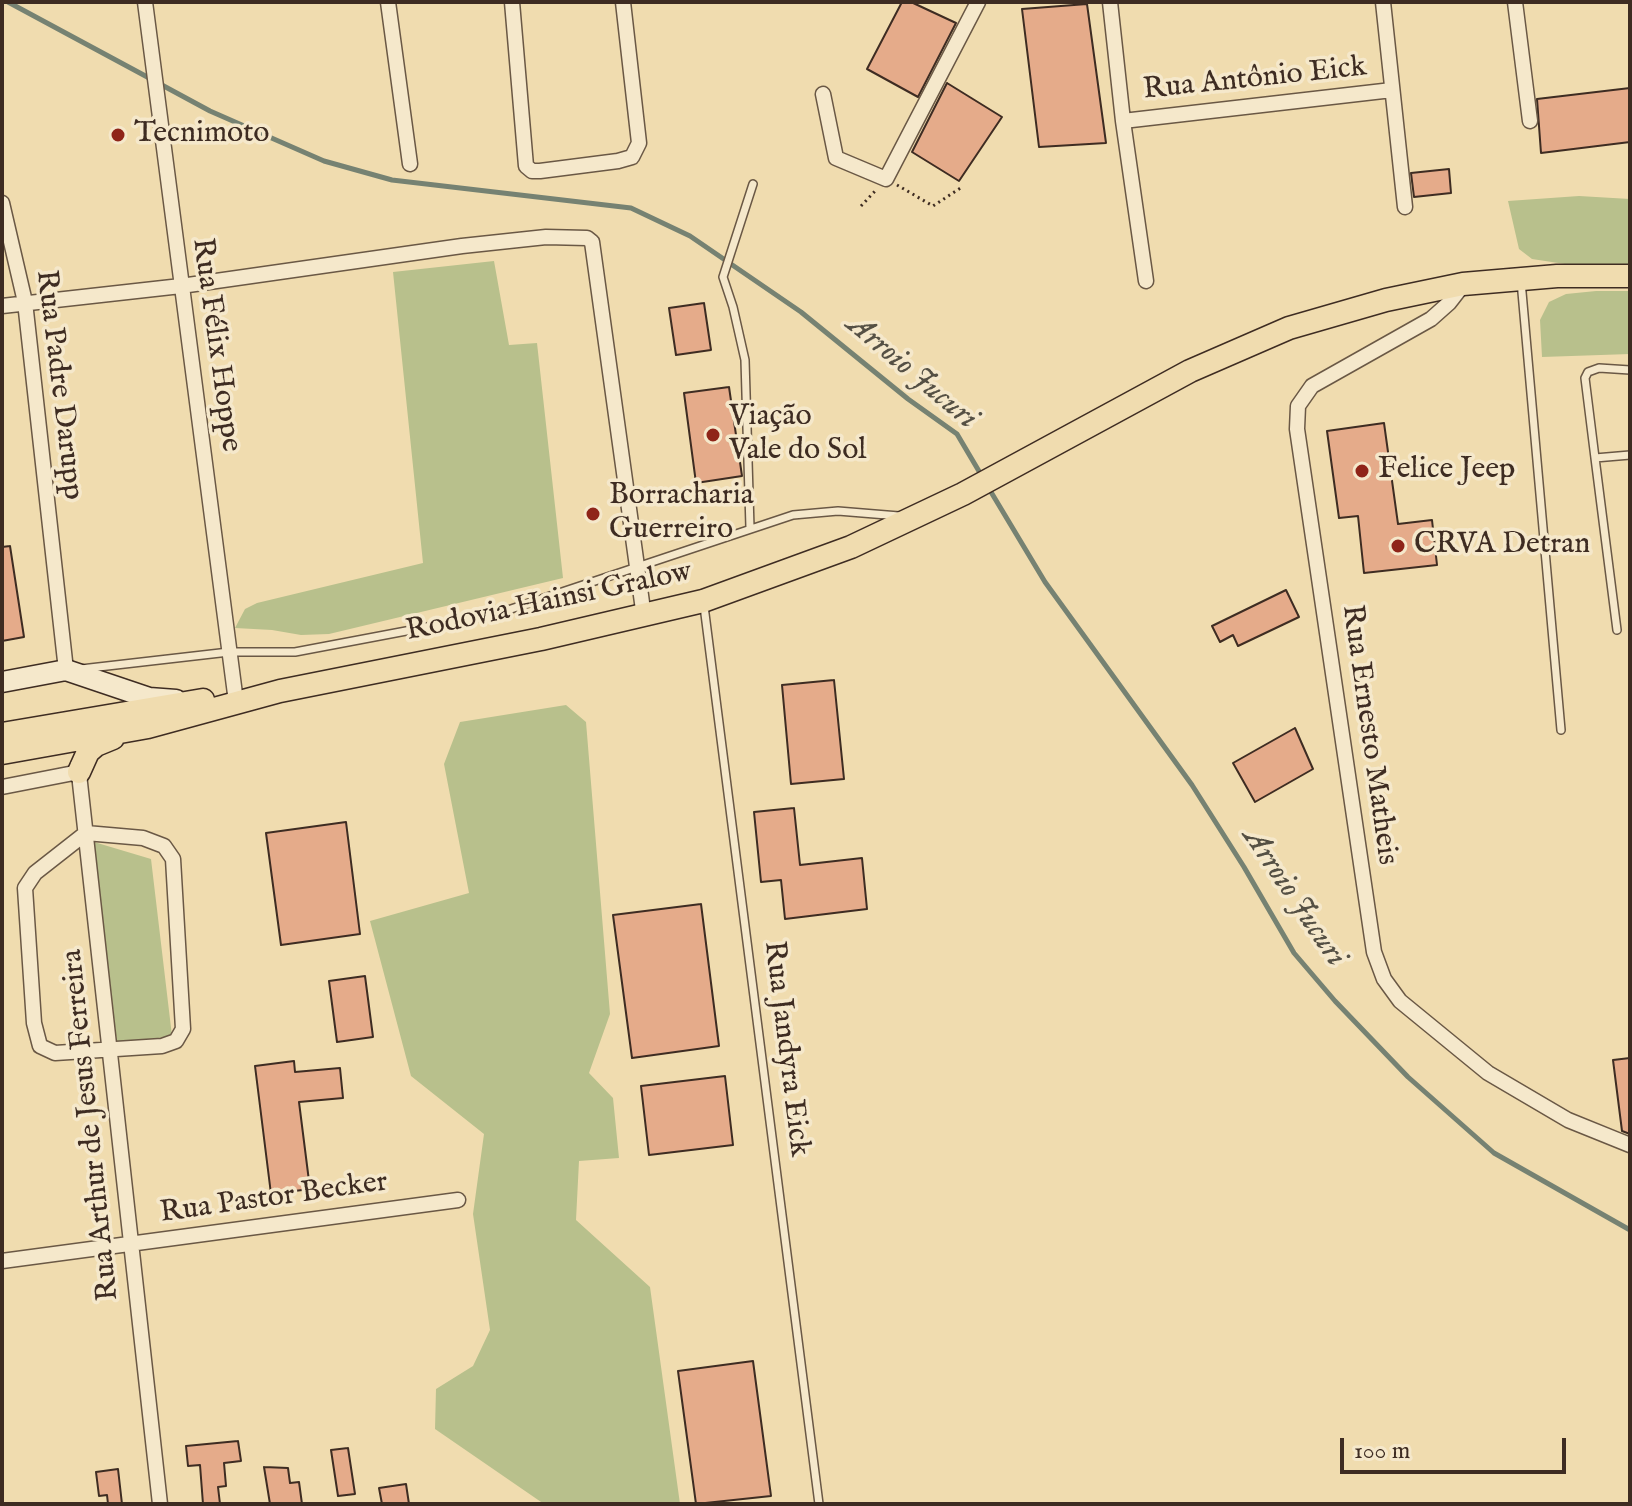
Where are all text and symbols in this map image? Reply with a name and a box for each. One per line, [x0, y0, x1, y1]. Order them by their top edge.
street label: Rua Antônio Eick [1142, 50, 1368, 110]
place label: Tecnimoto [134, 117, 270, 153]
marker: Tecnimoto [109, 126, 127, 144]
street label: Rua Félix Hoppe [182, 236, 248, 454]
street label: Rua Padre Darupp [26, 268, 90, 502]
water label: Arroio Jucuri [838, 307, 984, 439]
place label: Viação Vale do Sol [729, 400, 866, 470]
marker: Viação Vale do Sol [704, 426, 722, 444]
place label: Felice Jeep [1378, 453, 1515, 489]
marker: Felice Jeep [1353, 462, 1371, 480]
place label: Borracharia Guerreiro [609, 479, 754, 550]
marker: Borracharia Guerreiro [584, 505, 602, 523]
place label: CRVA Detran [1414, 528, 1590, 564]
marker: CRVA Detran [1389, 537, 1407, 555]
street label: Rodovia Hainsi Gralow [403, 555, 695, 651]
street label: Rua Ernesto Matheis [1332, 603, 1404, 867]
water label: Arroio Jucuri [1233, 821, 1353, 975]
street label: Rua Jandyra Eick [754, 939, 816, 1159]
street label: Rua Arthur de Jesus Ferreira [56, 947, 128, 1303]
street label: Rua Pastor Becker [158, 1165, 390, 1233]
scale bar [1344, 1422, 1570, 1472]
text: 100 m [1354, 1436, 1410, 1467]

